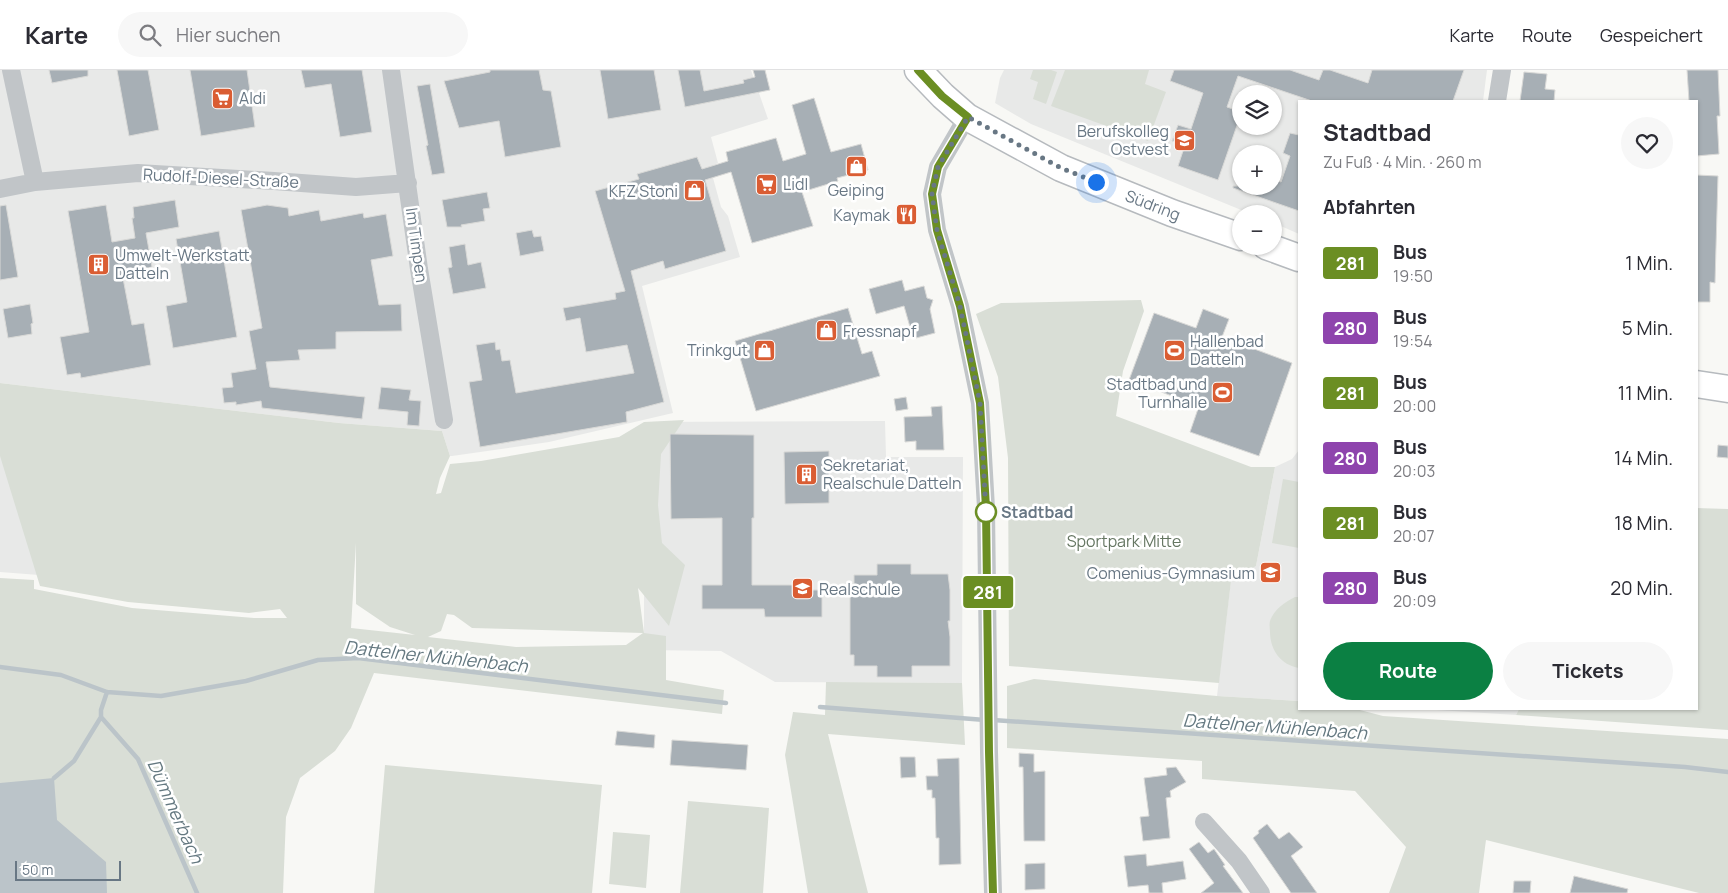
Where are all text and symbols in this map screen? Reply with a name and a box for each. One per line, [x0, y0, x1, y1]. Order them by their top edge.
search box [118, 12, 468, 57]
text: Karte [25, 18, 88, 51]
icon: search [136, 21, 164, 49]
text: Hier suchen [176, 22, 280, 48]
text: Karte [1449, 23, 1494, 47]
text: Route [1522, 23, 1572, 47]
text: Gespeichert [1600, 23, 1703, 47]
map controls [1232, 85, 1282, 255]
button: layers [1232, 85, 1282, 135]
supermarket icon: Aldi [211, 86, 235, 110]
place label: Aldi [239, 87, 266, 109]
text: Stadtbad [1323, 115, 1432, 148]
button: heart [1621, 117, 1673, 169]
place label: Berufskolleg Ostvest [1077, 120, 1169, 160]
school or university icon: Berufskolleg Ostvest [1173, 128, 1197, 152]
button: + [1232, 145, 1282, 195]
text: Zu Fuß · 4 Min. · 260 m [1323, 151, 1482, 173]
shop icon: Geiping [844, 154, 868, 178]
street label: Rudolf-Diesel-Straße [142, 163, 300, 193]
your location [1084, 170, 1109, 195]
supermarket icon: Lidl [755, 172, 779, 196]
place label: Lidl [783, 173, 808, 195]
shop icon: KFZ Stoni [682, 179, 706, 203]
place label: Geiping [828, 179, 884, 201]
place label: KFZ Stoni [609, 180, 678, 202]
street label: Südring [1122, 184, 1184, 226]
text: Abfahrten [1323, 194, 1416, 220]
restaurant icon: Kaymak [894, 203, 918, 227]
place label: Kaymak [833, 204, 891, 226]
button: − [1232, 205, 1282, 255]
street label: Im Timpen [401, 206, 433, 284]
text: Bus [1393, 239, 1427, 265]
place label: Umwelt-Werkstatt Datteln [115, 244, 250, 284]
text: 1 Min. [1625, 250, 1673, 276]
text: 281 [1336, 251, 1365, 275]
building icon: Umwelt-Werkstatt Datteln [87, 252, 111, 276]
text: 19:50 [1393, 265, 1433, 287]
text: Bus [1393, 304, 1427, 330]
text: 5 Min. [1622, 315, 1673, 341]
text: 280 [1334, 316, 1367, 340]
shop icon: Fressnapf [815, 319, 839, 343]
place label: Fressnapf [843, 320, 917, 342]
place label: Hallenbad Datteln [1190, 330, 1264, 370]
text: 19:54 [1393, 330, 1433, 352]
shop icon: Trinkgut [752, 338, 776, 362]
sports icon: Hallenbad Datteln [1162, 338, 1186, 362]
place label: Trinkgut [687, 339, 748, 361]
text: Bus [1393, 369, 1427, 395]
place label: Stadtbad und Turnhalle [1106, 373, 1207, 413]
text: 11 Min. [1618, 380, 1673, 406]
sports icon: Stadtbad und Turnhalle [1211, 381, 1235, 405]
text: 281 [1336, 381, 1365, 405]
text: 20:00 [1393, 395, 1436, 417]
text: Bus [1393, 434, 1427, 460]
text: 14 Min. [1614, 445, 1673, 471]
text: 280 [1334, 446, 1367, 470]
place label: Sekretariat, Realschule Datteln [823, 454, 962, 494]
text: 20:03 [1393, 460, 1435, 482]
building icon: Sekretariat, Realschule Datteln [795, 462, 819, 486]
text: Bus [1393, 499, 1427, 525]
marker: Stadtbad [975, 501, 997, 523]
place label: Stadtbad [1001, 501, 1073, 523]
text: 18 Min. [1614, 510, 1673, 536]
text: 281 [1336, 511, 1365, 535]
text: 20:07 [1393, 525, 1434, 547]
park label: Sportpark Mitte [1067, 530, 1181, 552]
school or university icon: Comenius-Gymnasium [1259, 561, 1283, 585]
place label: Comenius-Gymnasium [1087, 562, 1255, 584]
text: Bus [1393, 564, 1427, 590]
text: 20 Min. [1610, 575, 1673, 601]
line badge: 281 [959, 576, 1017, 608]
text: 280 [1334, 576, 1367, 600]
school or university icon: Realschule [791, 577, 815, 601]
place label: Realschule [819, 578, 900, 600]
text: 281 [973, 580, 1003, 604]
text: 20:09 [1393, 590, 1436, 612]
water label: Dattelner Mühlenbach [343, 634, 530, 678]
button: Route [1323, 642, 1493, 700]
button: Tickets [1503, 642, 1673, 700]
water label: Dattelner Mühlenbach [1182, 708, 1369, 744]
water label: Dümmerbach [142, 755, 210, 868]
scale bar [15, 858, 121, 881]
text: 50 m [22, 860, 53, 879]

